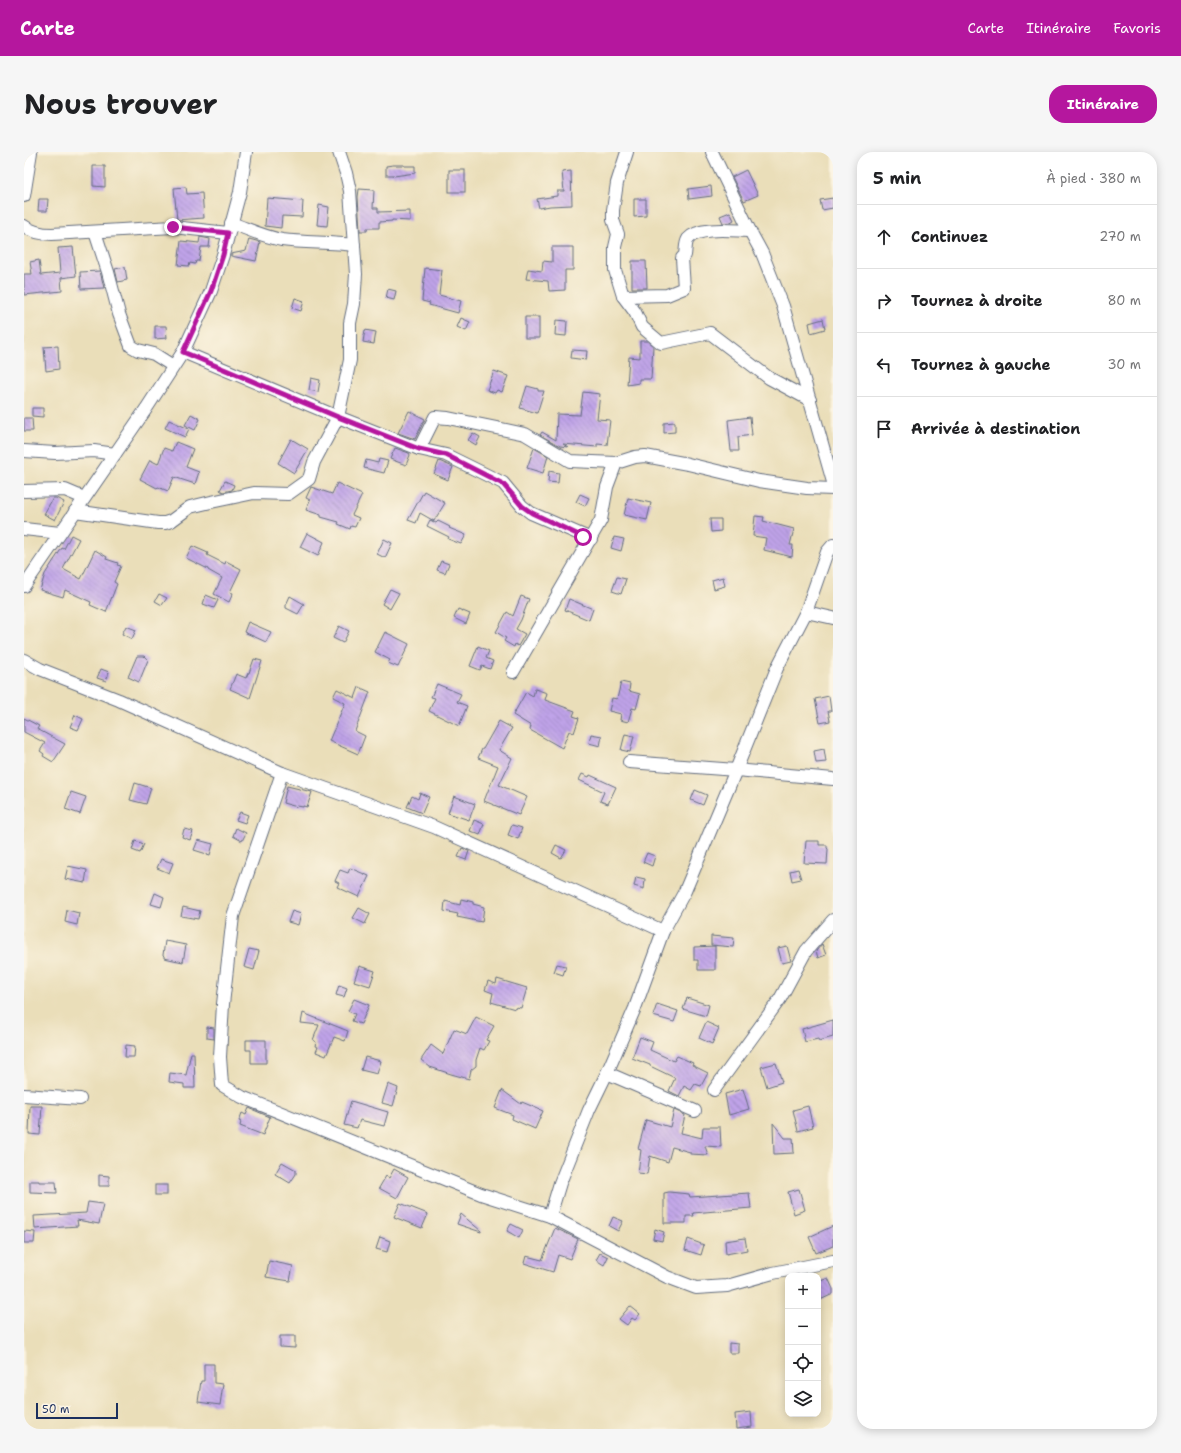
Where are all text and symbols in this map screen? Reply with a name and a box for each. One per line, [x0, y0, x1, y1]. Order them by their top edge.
text: Carte [20, 16, 75, 41]
text: Carte [967, 19, 1004, 37]
text: Itinéraire [1026, 19, 1091, 37]
text: Favoris [1113, 19, 1161, 37]
text: Nous trouver [24, 85, 218, 123]
button: Itinéraire [1049, 85, 1157, 123]
text: 5 min [873, 167, 921, 189]
text: À pied · 380 m [1046, 170, 1141, 187]
route end [164, 218, 182, 236]
icon: ahead [873, 226, 895, 248]
text: Continuez [911, 227, 988, 247]
text: 270 m [1099, 228, 1141, 245]
icon: right [873, 290, 895, 312]
text: Tournez à droite [911, 291, 1043, 311]
text: 80 m [1107, 292, 1141, 309]
icon: left [873, 354, 895, 376]
text: Tournez à gauche [911, 355, 1051, 375]
text: 30 m [1107, 356, 1141, 373]
icon: arrive [873, 418, 895, 440]
text: Arrivée à destination [911, 419, 1080, 439]
route start [574, 528, 592, 546]
map controls [785, 1273, 821, 1417]
button: + [785, 1273, 821, 1309]
button: − [785, 1309, 821, 1345]
button: locate [785, 1345, 821, 1381]
button: layers [785, 1381, 821, 1417]
scale bar [36, 1401, 118, 1420]
text: 50 m [42, 1402, 70, 1417]

